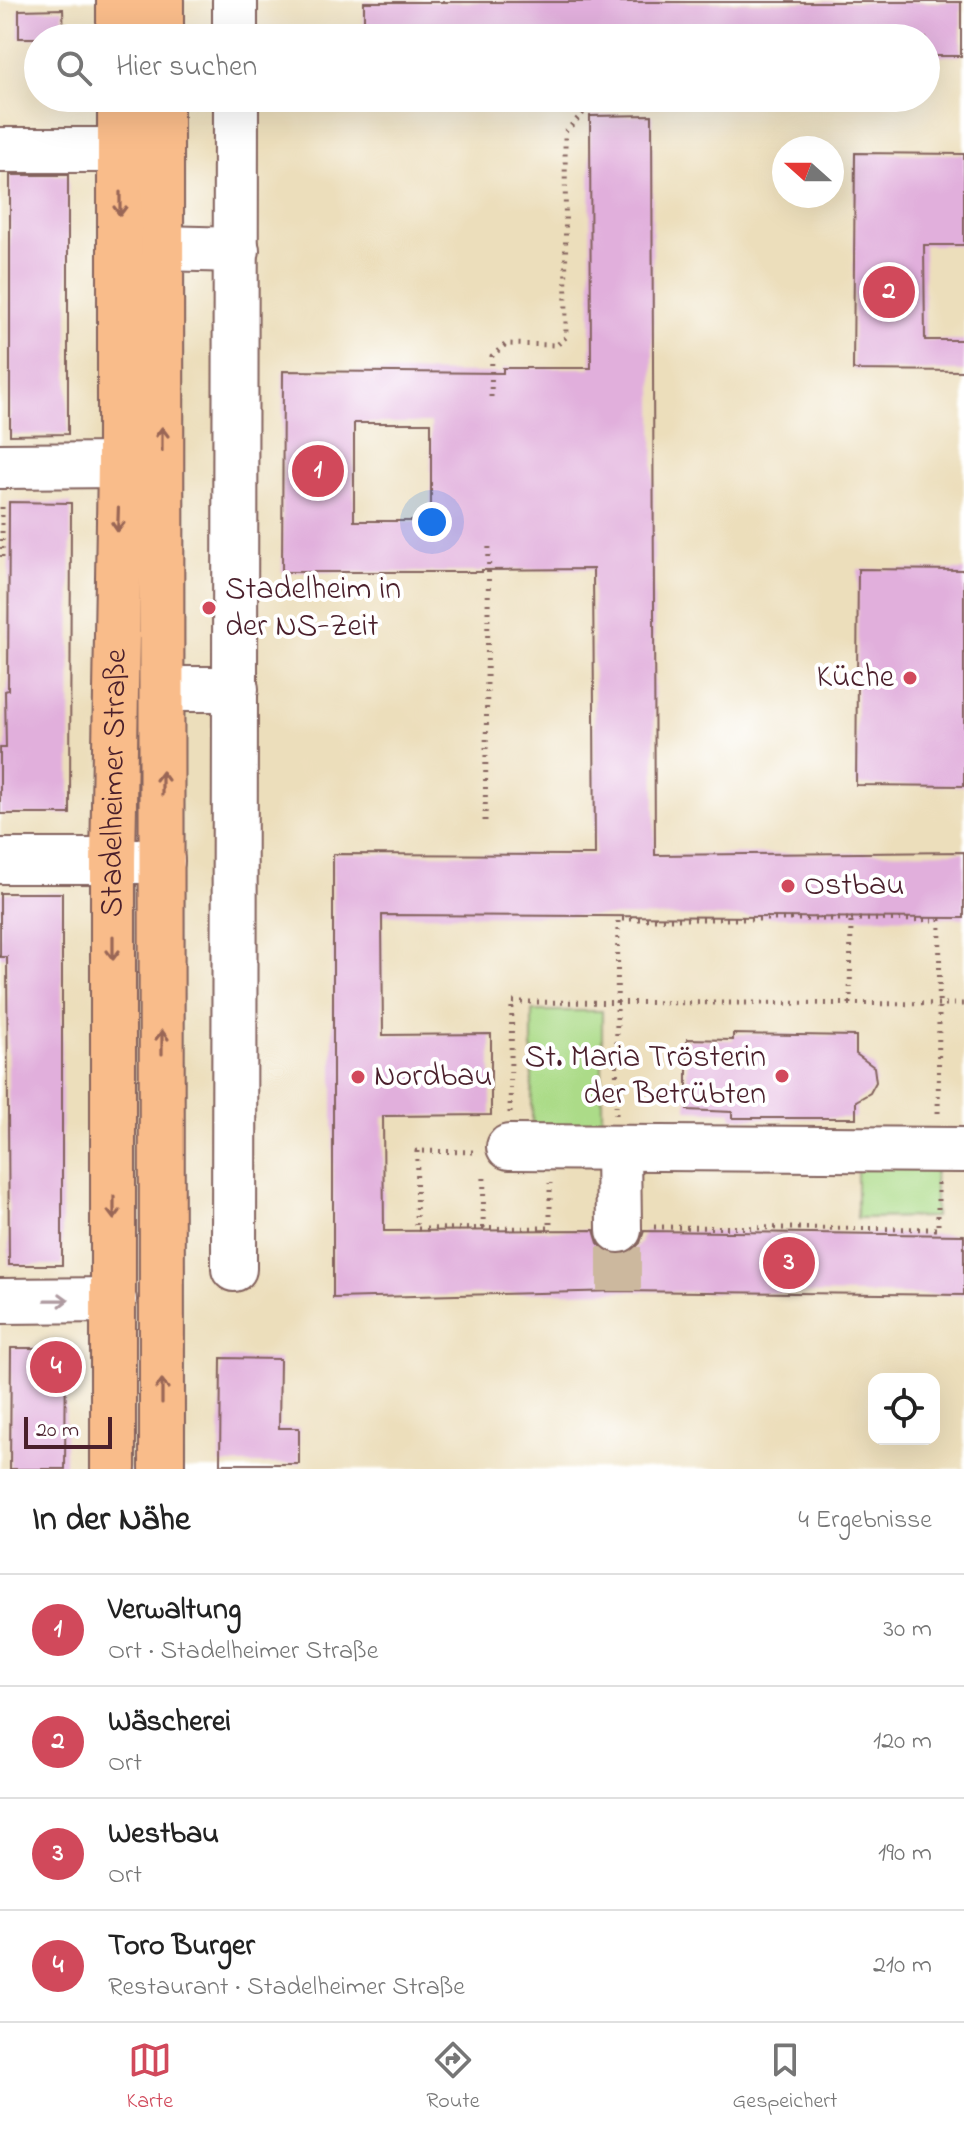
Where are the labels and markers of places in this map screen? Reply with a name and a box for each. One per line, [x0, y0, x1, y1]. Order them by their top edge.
pin: 2 [863, 262, 915, 322]
pin: 1 [292, 441, 344, 501]
place label: Stadelheim in der NS-Zeit [225, 567, 401, 651]
marker: Stadelheim in der NS-Zeit [200, 599, 218, 617]
place label: Küche [817, 655, 895, 702]
marker: Küche [901, 669, 919, 687]
place label: Ostbau [804, 863, 904, 910]
marker: Ostbau [779, 877, 797, 895]
place label: St. Maria Trösterin der Betrübten [525, 1035, 766, 1119]
place label: Nordbau [374, 1054, 493, 1101]
marker: St. Maria Trösterin der Betrübten [773, 1067, 791, 1085]
marker: Nordbau [349, 1068, 367, 1086]
pin: 3 [763, 1233, 815, 1293]
pin: 4 [30, 1337, 82, 1397]

